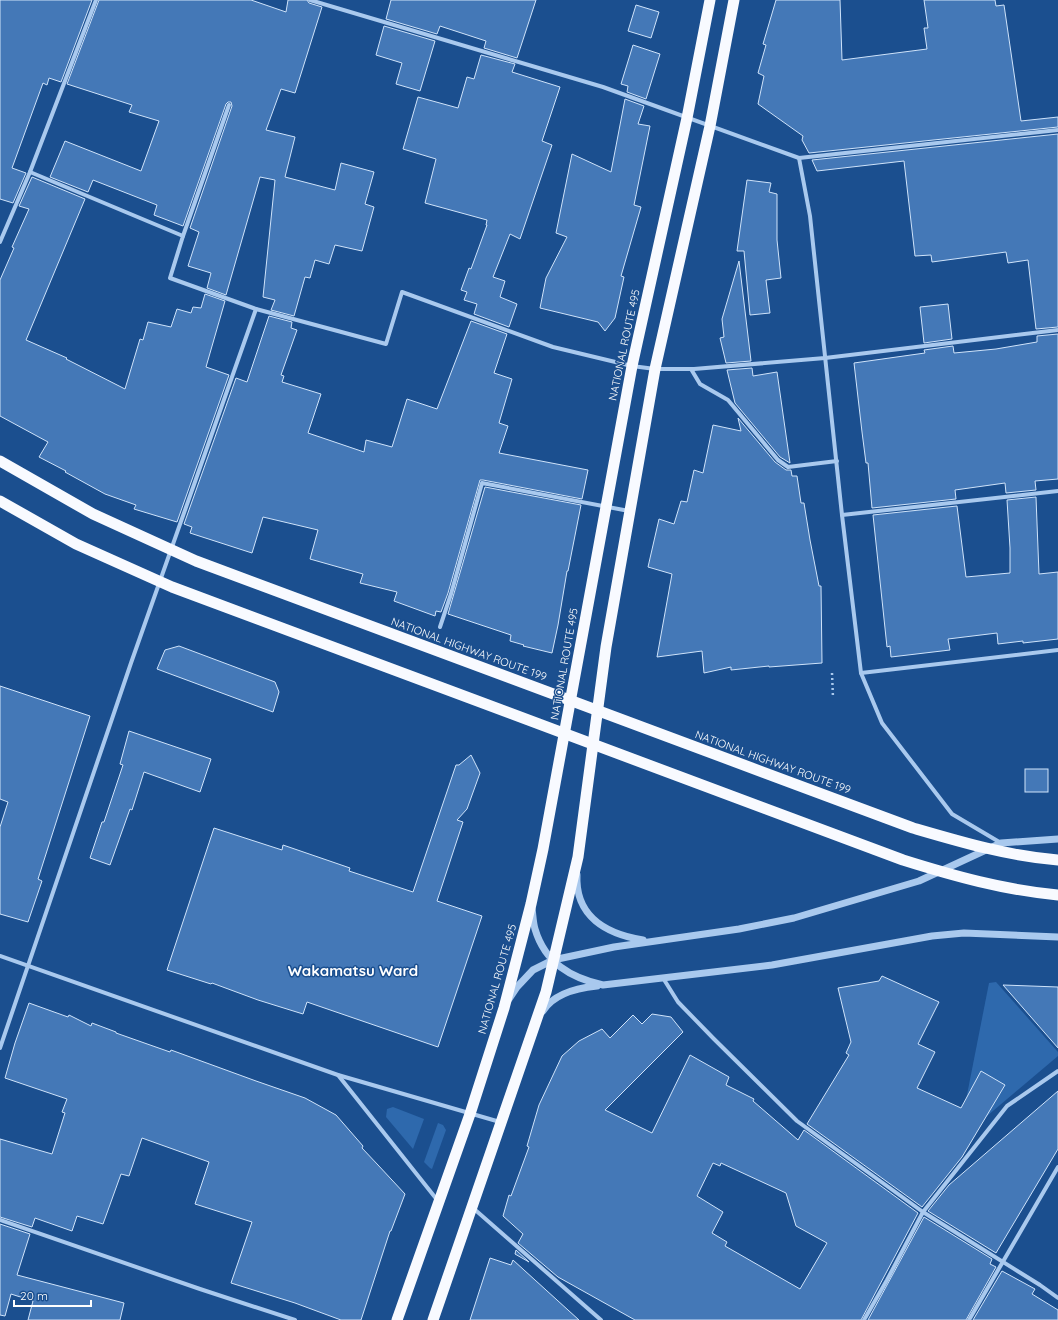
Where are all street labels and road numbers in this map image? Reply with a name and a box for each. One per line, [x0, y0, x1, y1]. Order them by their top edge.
street label: NATIONAL ROUTE 495 [605, 288, 643, 402]
street label: NATIONAL ROUTE 495 [547, 607, 581, 721]
street label: NATIONAL HIGHWAY ROUTE 199 [389, 614, 549, 684]
street label: NATIONAL HIGHWAY ROUTE 199 [693, 727, 853, 797]
street label: NATIONAL ROUTE 495 [475, 923, 519, 1035]

